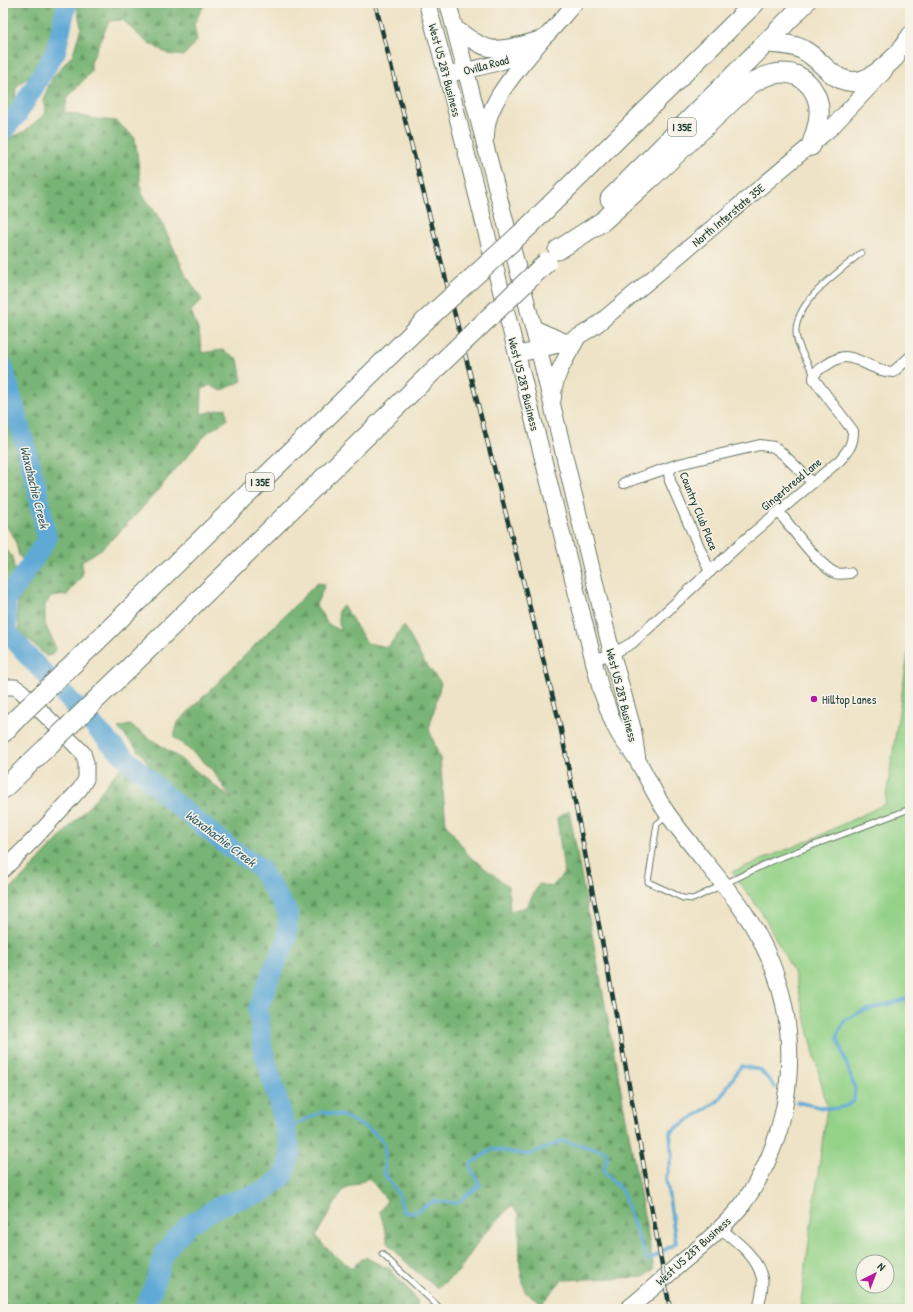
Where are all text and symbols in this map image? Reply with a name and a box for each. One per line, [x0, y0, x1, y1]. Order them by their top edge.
street label: West US 287 Business [424, 22, 466, 119]
street label: Ovilla Road [461, 51, 511, 79]
road number: I 35E [668, 118, 696, 136]
street label: North Interstate 35E [688, 179, 769, 251]
street label: West US 287 Business [504, 336, 544, 433]
water label: Waxahachie Creek [16, 444, 54, 531]
street label: Gingerbread Lane [757, 453, 825, 514]
street label: Country Club Place [675, 469, 723, 553]
road number: I 35E [246, 473, 274, 491]
street label: West US 287 Business [602, 647, 642, 744]
place label: Hilltop Lanes [822, 691, 877, 708]
marker: Hilltop Lanes [809, 694, 819, 704]
water label: Waxahachie Creek [182, 806, 261, 871]
street label: West US 287 Business [652, 1212, 735, 1289]
north arrow [855, 1254, 895, 1294]
text: N [875, 1259, 889, 1274]

